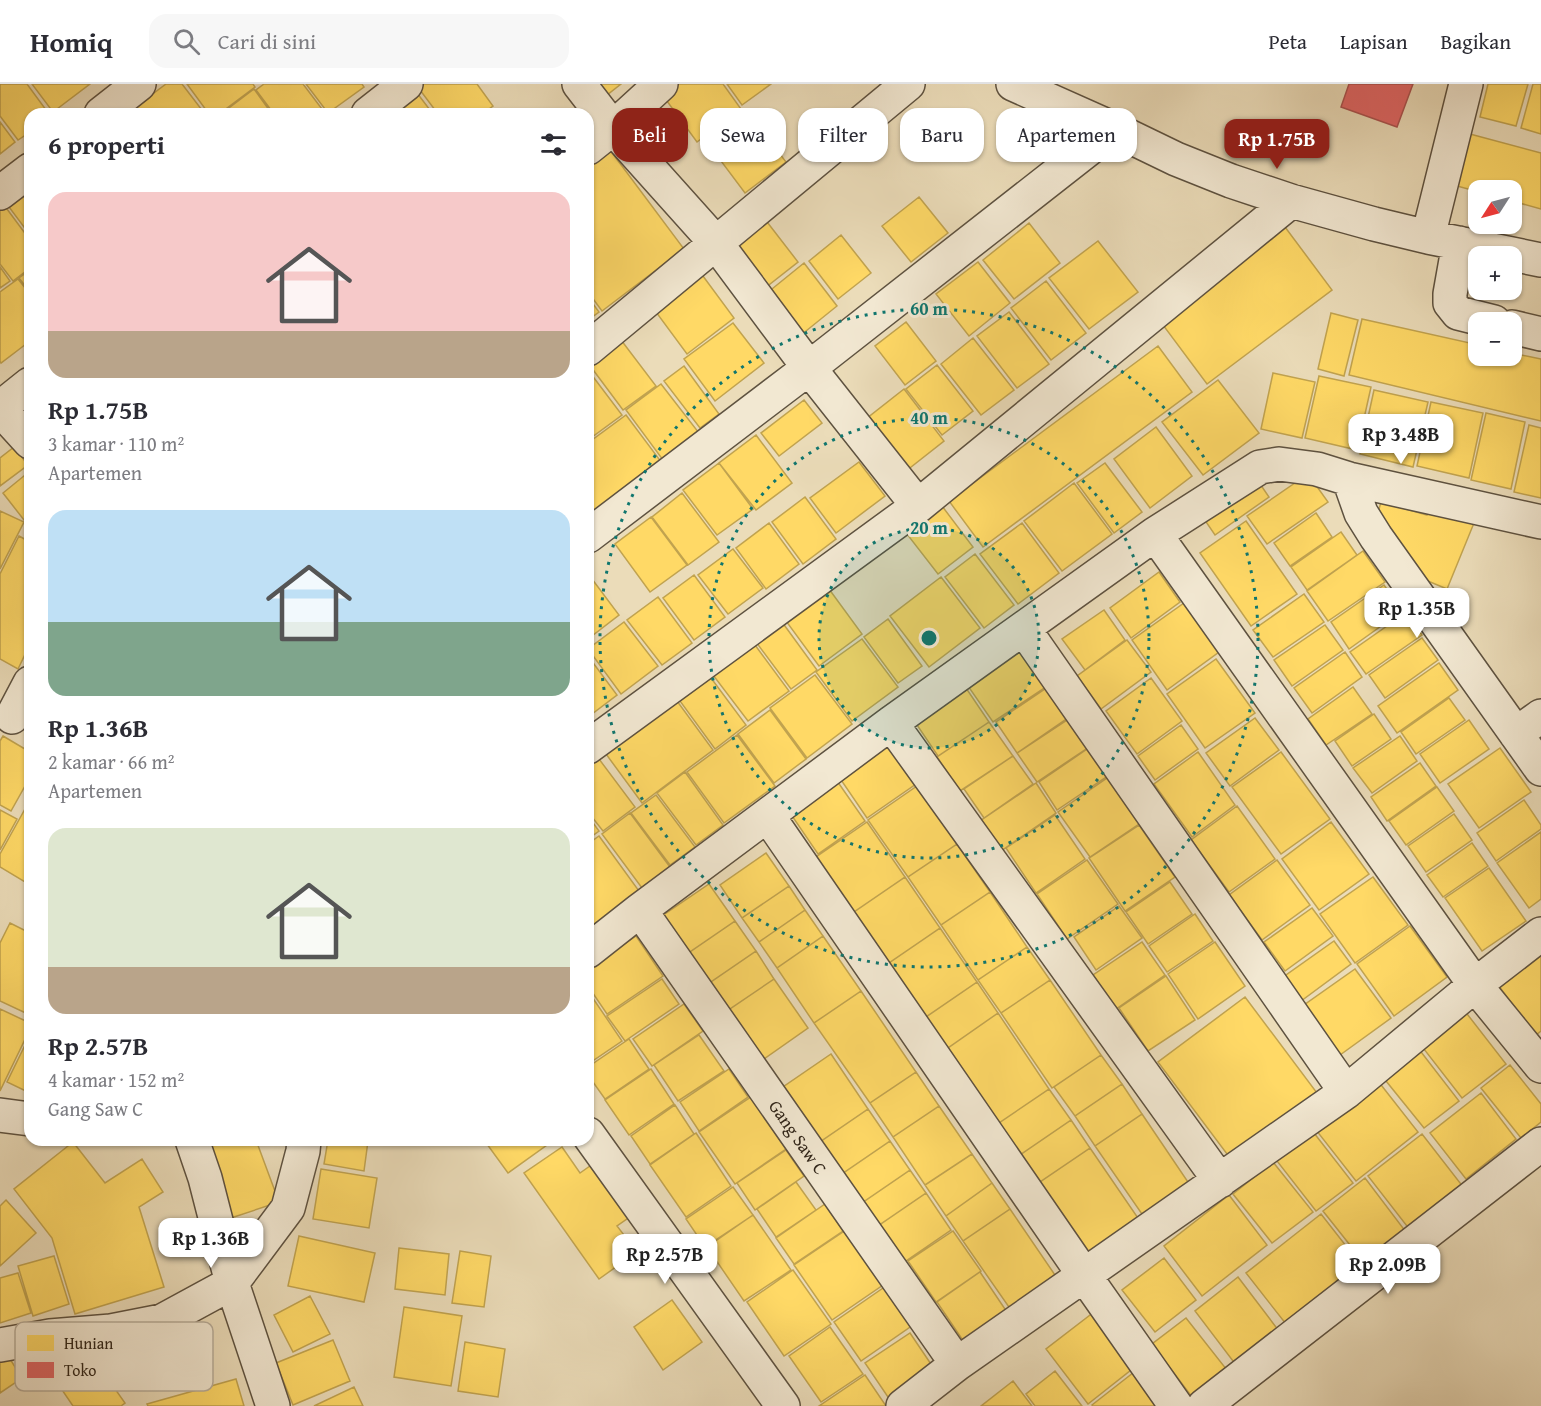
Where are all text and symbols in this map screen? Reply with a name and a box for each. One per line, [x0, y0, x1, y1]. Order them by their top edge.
search box [149, 14, 569, 68]
text: Homiq [30, 21, 113, 62]
icon: search [170, 25, 203, 58]
text: Cari di sini [218, 25, 316, 57]
text: Peta [1269, 26, 1307, 57]
text: Lapisan [1340, 26, 1407, 57]
text: Bagikan [1440, 26, 1511, 57]
chip: Beli [612, 108, 688, 162]
chip: Sewa [700, 108, 786, 162]
chip: Filter [798, 108, 888, 162]
chip: Baru [900, 108, 984, 162]
chip: Apartemen [996, 108, 1137, 162]
pin: Rp 1.75B [1215, 119, 1339, 170]
text: Rp 1.75B [1238, 124, 1316, 153]
text: 6 properti [48, 125, 165, 164]
icon: filters [537, 128, 570, 161]
north arrow [1468, 180, 1522, 234]
map controls [1468, 180, 1522, 366]
icon: home [255, 231, 363, 339]
button: + [1468, 246, 1522, 300]
text: 60 m [910, 295, 949, 322]
button: − [1468, 312, 1522, 366]
text: Rp 1.75B [48, 390, 148, 429]
text: 40 m [910, 404, 949, 431]
pin: Rp 3.48B [1339, 414, 1463, 465]
text: Rp 3.48B [1362, 419, 1440, 448]
text: 3 kamar · 110 m² [48, 429, 184, 458]
text: Apartemen [48, 458, 142, 487]
text: 20 m [910, 514, 949, 541]
icon: home [255, 549, 363, 657]
pin: Rp 1.35B [1355, 588, 1479, 639]
text: Rp 1.35B [1378, 593, 1456, 622]
centre of rings [919, 628, 939, 648]
text: Rp 1.36B [48, 708, 148, 747]
text: 2 kamar · 66 m² [48, 747, 175, 776]
text: Apartemen [48, 776, 142, 805]
icon: home [255, 867, 363, 975]
text: Rp 2.57B [48, 1026, 148, 1065]
text: 4 kamar · 152 m² [48, 1065, 184, 1094]
text: Gang Saw C [48, 1094, 143, 1123]
street label: Gang Saw C [762, 1094, 834, 1180]
pin: Rp 1.36B [149, 1218, 273, 1269]
text: Rp 1.36B [172, 1223, 250, 1252]
pin: Rp 2.57B [603, 1234, 727, 1285]
text: Rp 2.57B [626, 1239, 704, 1268]
pin: Rp 2.09B [1326, 1244, 1450, 1295]
text: Rp 2.09B [1349, 1249, 1427, 1278]
legend [15, 1322, 213, 1391]
text: Hunian [64, 1331, 113, 1355]
text: Toko [64, 1358, 96, 1382]

